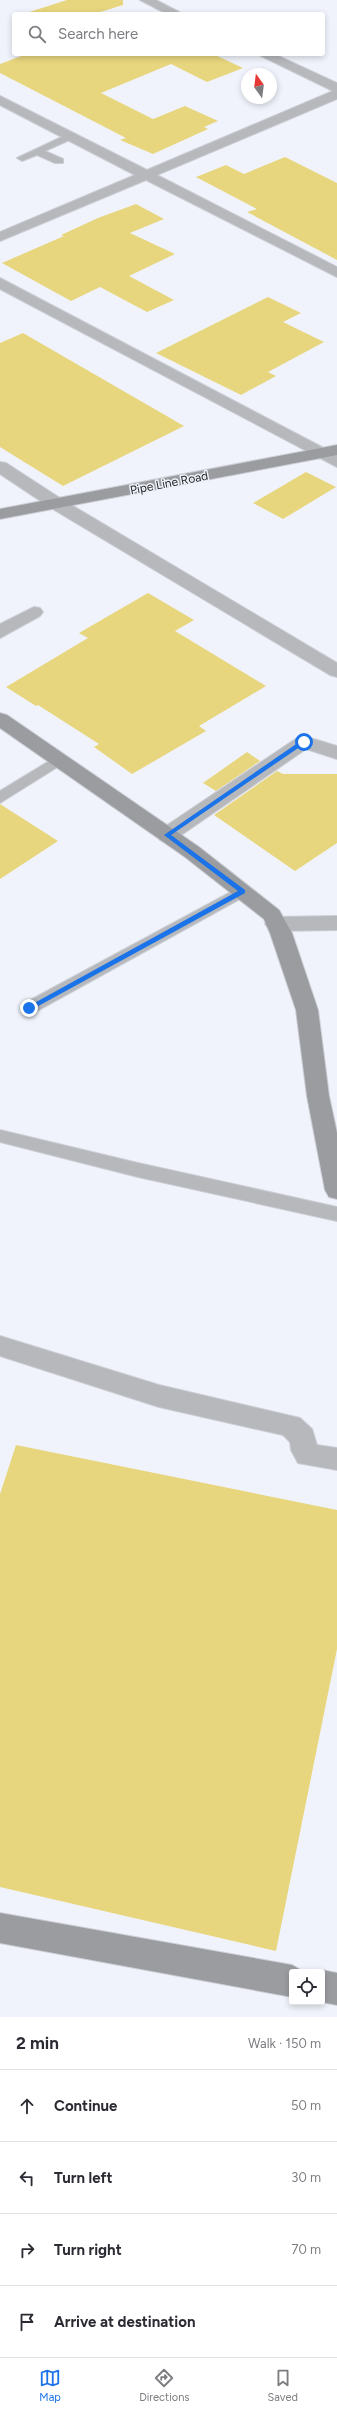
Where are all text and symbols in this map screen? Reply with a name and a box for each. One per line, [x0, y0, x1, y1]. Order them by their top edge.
search box [12, 12, 325, 56]
icon: search [26, 23, 48, 45]
text: Search here [58, 25, 138, 43]
north arrow [241, 68, 277, 104]
street label: Pipe Line Road [129, 469, 209, 497]
route start [295, 733, 313, 751]
route end [20, 999, 38, 1017]
map controls [289, 1969, 325, 2005]
button: locate [289, 1969, 325, 2005]
text: 2 min [16, 2033, 59, 2053]
text: Walk · 150 m [248, 2036, 321, 2051]
icon: ahead [16, 2095, 38, 2117]
text: Continue [54, 2097, 117, 2115]
text: 50 m [291, 2098, 321, 2113]
icon: left [16, 2167, 38, 2189]
text: Turn left [54, 2169, 112, 2187]
text: 30 m [291, 2170, 321, 2185]
icon: right [16, 2239, 38, 2261]
text: Turn right [54, 2241, 122, 2259]
text: 70 m [291, 2242, 321, 2257]
icon: arrive [16, 2311, 38, 2333]
text: Arrive at destination [54, 2313, 195, 2331]
tab: Map [39, 2367, 61, 2404]
tab: Directions [139, 2367, 189, 2404]
tab: Saved [268, 2367, 298, 2404]

